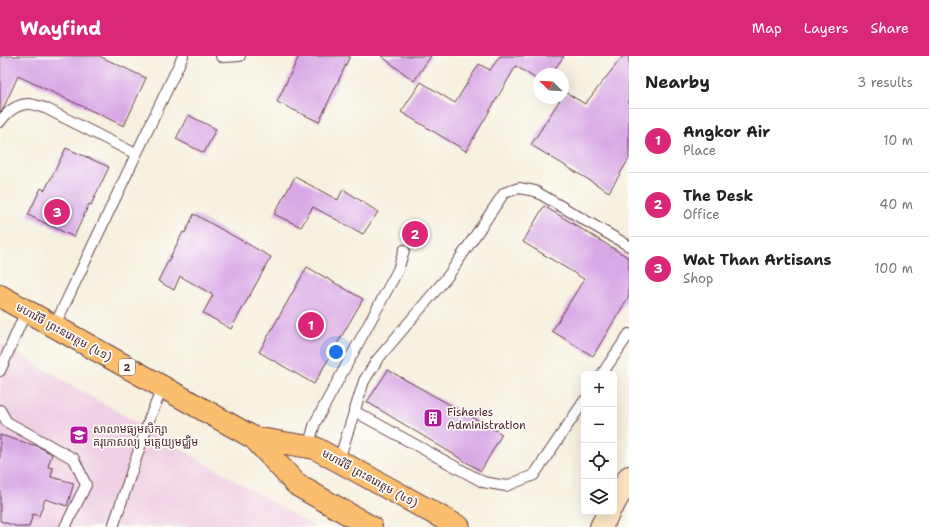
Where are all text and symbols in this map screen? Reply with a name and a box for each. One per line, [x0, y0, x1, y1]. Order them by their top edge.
text: Wayfind [20, 16, 101, 41]
text: Map [752, 19, 782, 37]
text: Layers [804, 19, 848, 37]
text: Share [870, 19, 909, 37]
north arrow [533, 68, 569, 104]
text: Nearby [645, 71, 710, 93]
text: 3 results [857, 74, 913, 91]
text: Angkor Air [683, 122, 770, 142]
text: 1 [655, 132, 661, 149]
text: 10 m [883, 132, 913, 149]
text: Place [683, 142, 716, 159]
text: The Desk [683, 186, 753, 206]
text: 2 [653, 196, 663, 213]
text: 40 m [879, 196, 913, 213]
pin: 3 [44, 197, 70, 227]
text: Office [683, 206, 720, 223]
pin: 2 [402, 219, 428, 249]
text: Wat Than Artisans [683, 250, 831, 270]
text: 3 [653, 260, 663, 277]
text: 100 m [874, 260, 913, 277]
text: Shop [683, 270, 713, 287]
street label: មហាវិថី ព្រះនរោត្តម (៤១) [13, 300, 114, 365]
pin: 1 [298, 310, 324, 340]
your location [326, 342, 346, 362]
road number: 2 [119, 359, 135, 375]
map controls [581, 371, 617, 515]
button: + [581, 371, 617, 407]
place label: Fisheries Administration [447, 405, 526, 433]
building icon: Fisheries Administration [422, 407, 444, 429]
button: − [581, 407, 617, 443]
place label: សាលាមធ្យមសិក្សា គរុកោសល្យ មត្តេយ្យមជ្ឈិម [93, 422, 198, 450]
school or university icon: សាលាមធ្យមសិក្សា គរុកោសល្យ មត្តេយ្យមជ្ឈិម [68, 424, 90, 446]
button: locate [581, 443, 617, 479]
street label: មហាវិថី ព្រះនរោត្តម (៤១) [319, 446, 420, 511]
button: layers [581, 479, 617, 515]

